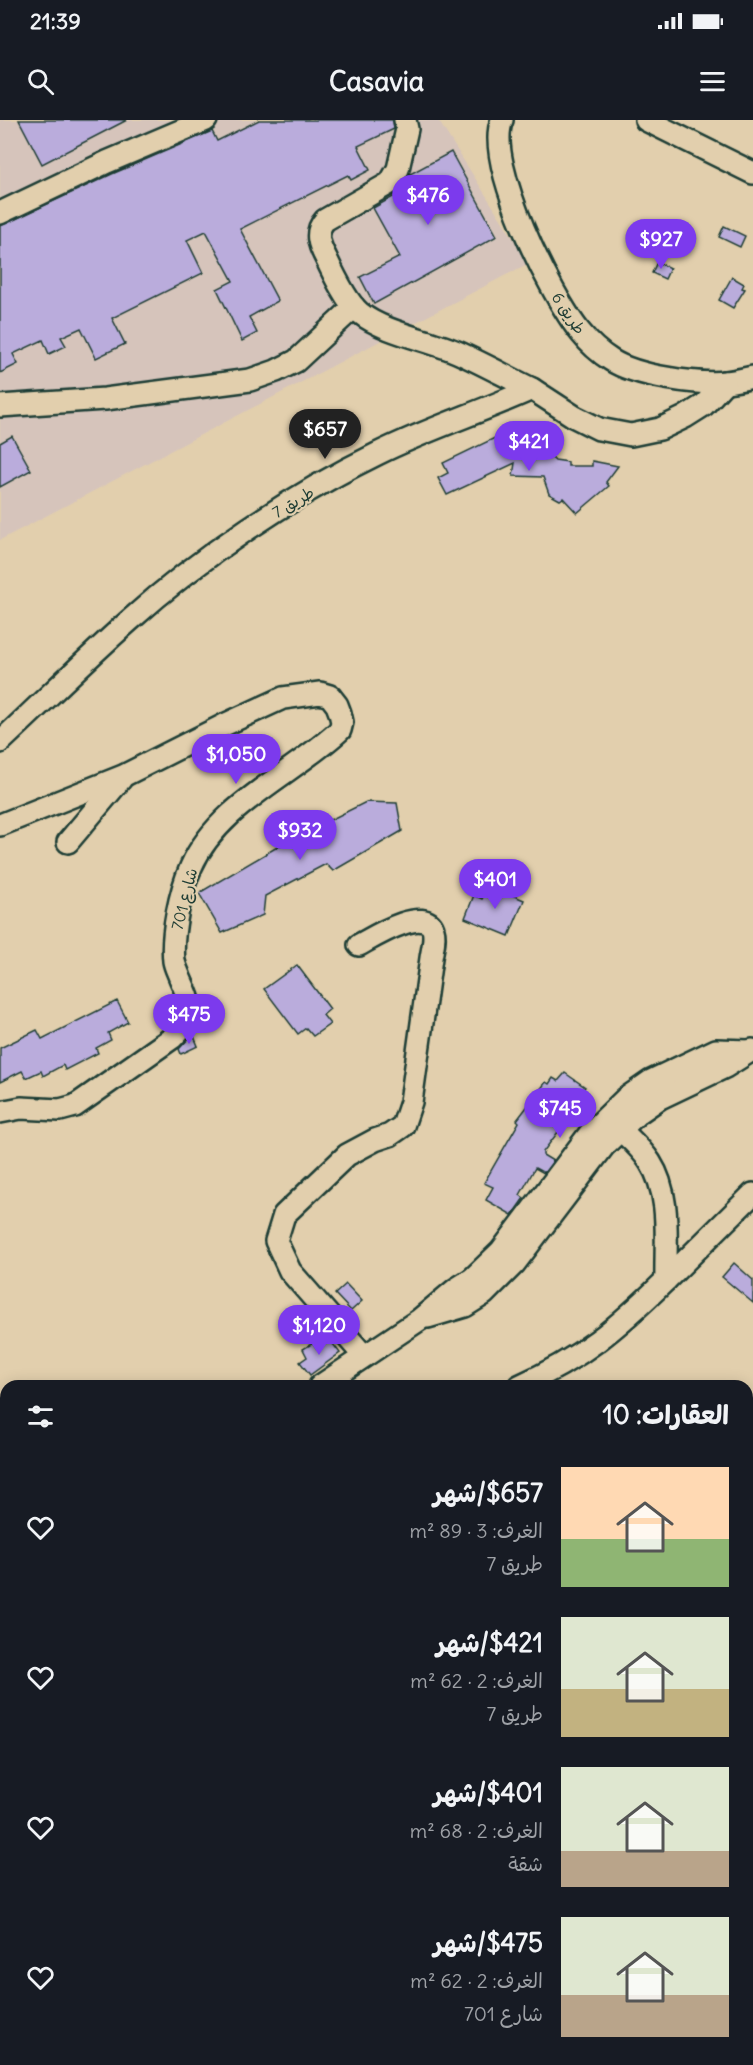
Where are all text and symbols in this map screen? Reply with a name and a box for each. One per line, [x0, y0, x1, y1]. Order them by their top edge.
text: 21:39 [30, 7, 81, 35]
text: Casavia [329, 64, 424, 98]
icon: search [24, 65, 57, 98]
icon: menu [696, 65, 729, 98]
pin: $476 [392, 175, 464, 226]
text: $476 [406, 182, 450, 207]
pin: $927 [625, 219, 697, 270]
text: $927 [639, 226, 683, 251]
street label: طريق 6 [548, 288, 590, 338]
pin: $657 [289, 409, 361, 460]
text: $657 [303, 416, 347, 441]
pin: $421 [493, 421, 565, 472]
text: $421 [508, 428, 550, 453]
street label: طريق 7 [268, 482, 318, 522]
pin: $1,050 [187, 734, 285, 785]
text: $1,050 [206, 741, 266, 766]
pin: $932 [264, 810, 336, 861]
text: $932 [278, 817, 322, 842]
pin: $401 [459, 859, 531, 910]
street label: شارع 701 [167, 866, 203, 933]
text: $401 [473, 866, 517, 891]
pin: $475 [153, 994, 225, 1045]
text: $475 [167, 1001, 211, 1026]
pin: $745 [524, 1088, 596, 1139]
text: $745 [538, 1095, 582, 1120]
pin: $1,120 [270, 1305, 368, 1356]
text: $1,120 [292, 1312, 346, 1337]
text: العقارات: 10 [602, 1398, 729, 1431]
icon: filters [24, 1400, 57, 1433]
text: $657/شهر [433, 1476, 543, 1509]
icon: home [609, 1491, 681, 1563]
icon: heart [24, 1511, 57, 1544]
text: الغرف: 3 · 89 m² [409, 1518, 543, 1543]
text: طريق 7 [486, 1551, 543, 1576]
text: $421/شهر [436, 1626, 543, 1659]
icon: home [609, 1641, 681, 1713]
icon: heart [24, 1661, 57, 1694]
text: الغرف: 2 · 62 m² [410, 1668, 543, 1693]
text: طريق 7 [486, 1701, 543, 1726]
text: $401/شهر [433, 1776, 543, 1809]
icon: home [609, 1791, 681, 1863]
icon: heart [24, 1811, 57, 1844]
text: الغرف: 2 · 68 m² [410, 1818, 543, 1843]
text: شقة [508, 1851, 543, 1876]
text: $475/شهر [433, 1926, 543, 1959]
icon: home [609, 1941, 681, 2013]
icon: heart [24, 1961, 57, 1994]
text: الغرف: 2 · 62 m² [410, 1968, 543, 1993]
text: شارع 701 [464, 2001, 543, 2026]

